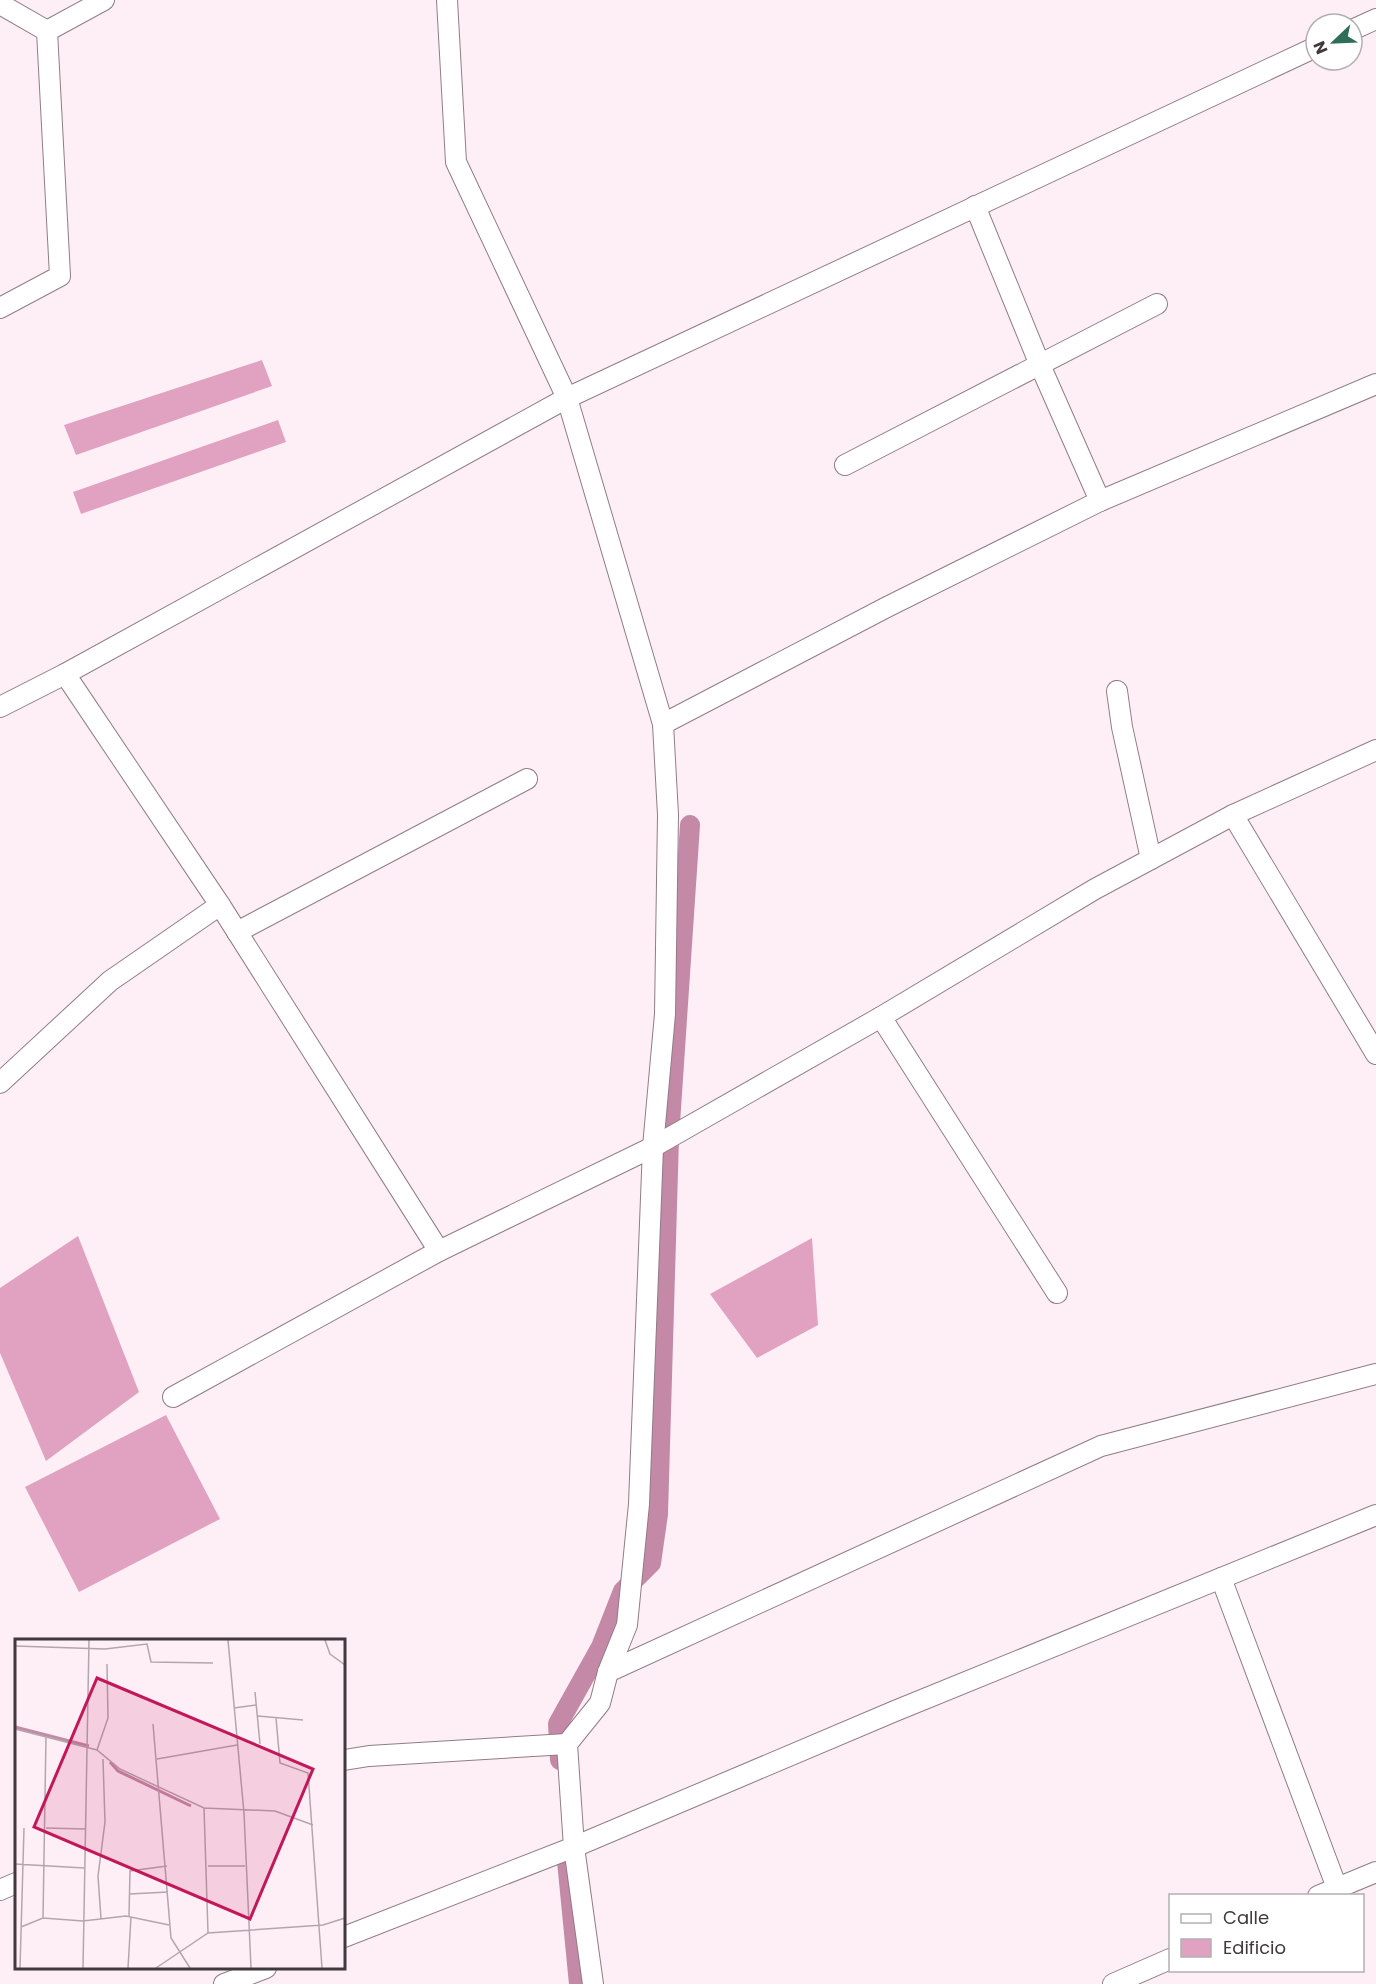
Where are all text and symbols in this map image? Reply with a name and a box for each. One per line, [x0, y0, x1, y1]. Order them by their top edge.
north arrow [1304, 12, 1364, 72]
text: N [1308, 38, 1334, 58]
inset map [15, 1639, 345, 1969]
legend [1169, 1894, 1364, 1972]
text: Calle [1223, 1905, 1269, 1930]
text: Edificio [1223, 1935, 1286, 1960]

